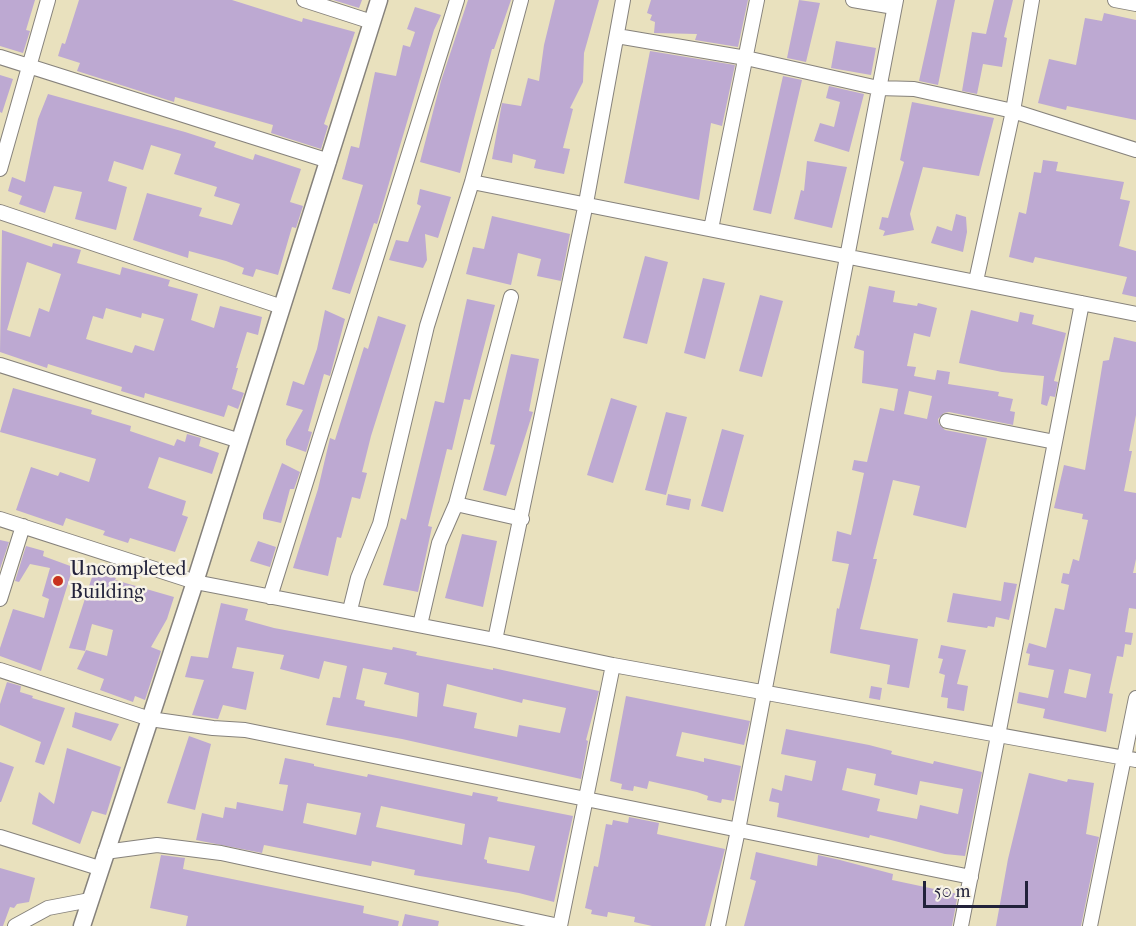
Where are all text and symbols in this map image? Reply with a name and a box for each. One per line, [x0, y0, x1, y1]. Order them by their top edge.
place label: Uncompleted Building [70, 558, 186, 605]
marker: Uncompleted Building [51, 574, 65, 588]
scale bar [926, 869, 1031, 907]
text: 50 m [934, 881, 970, 902]

